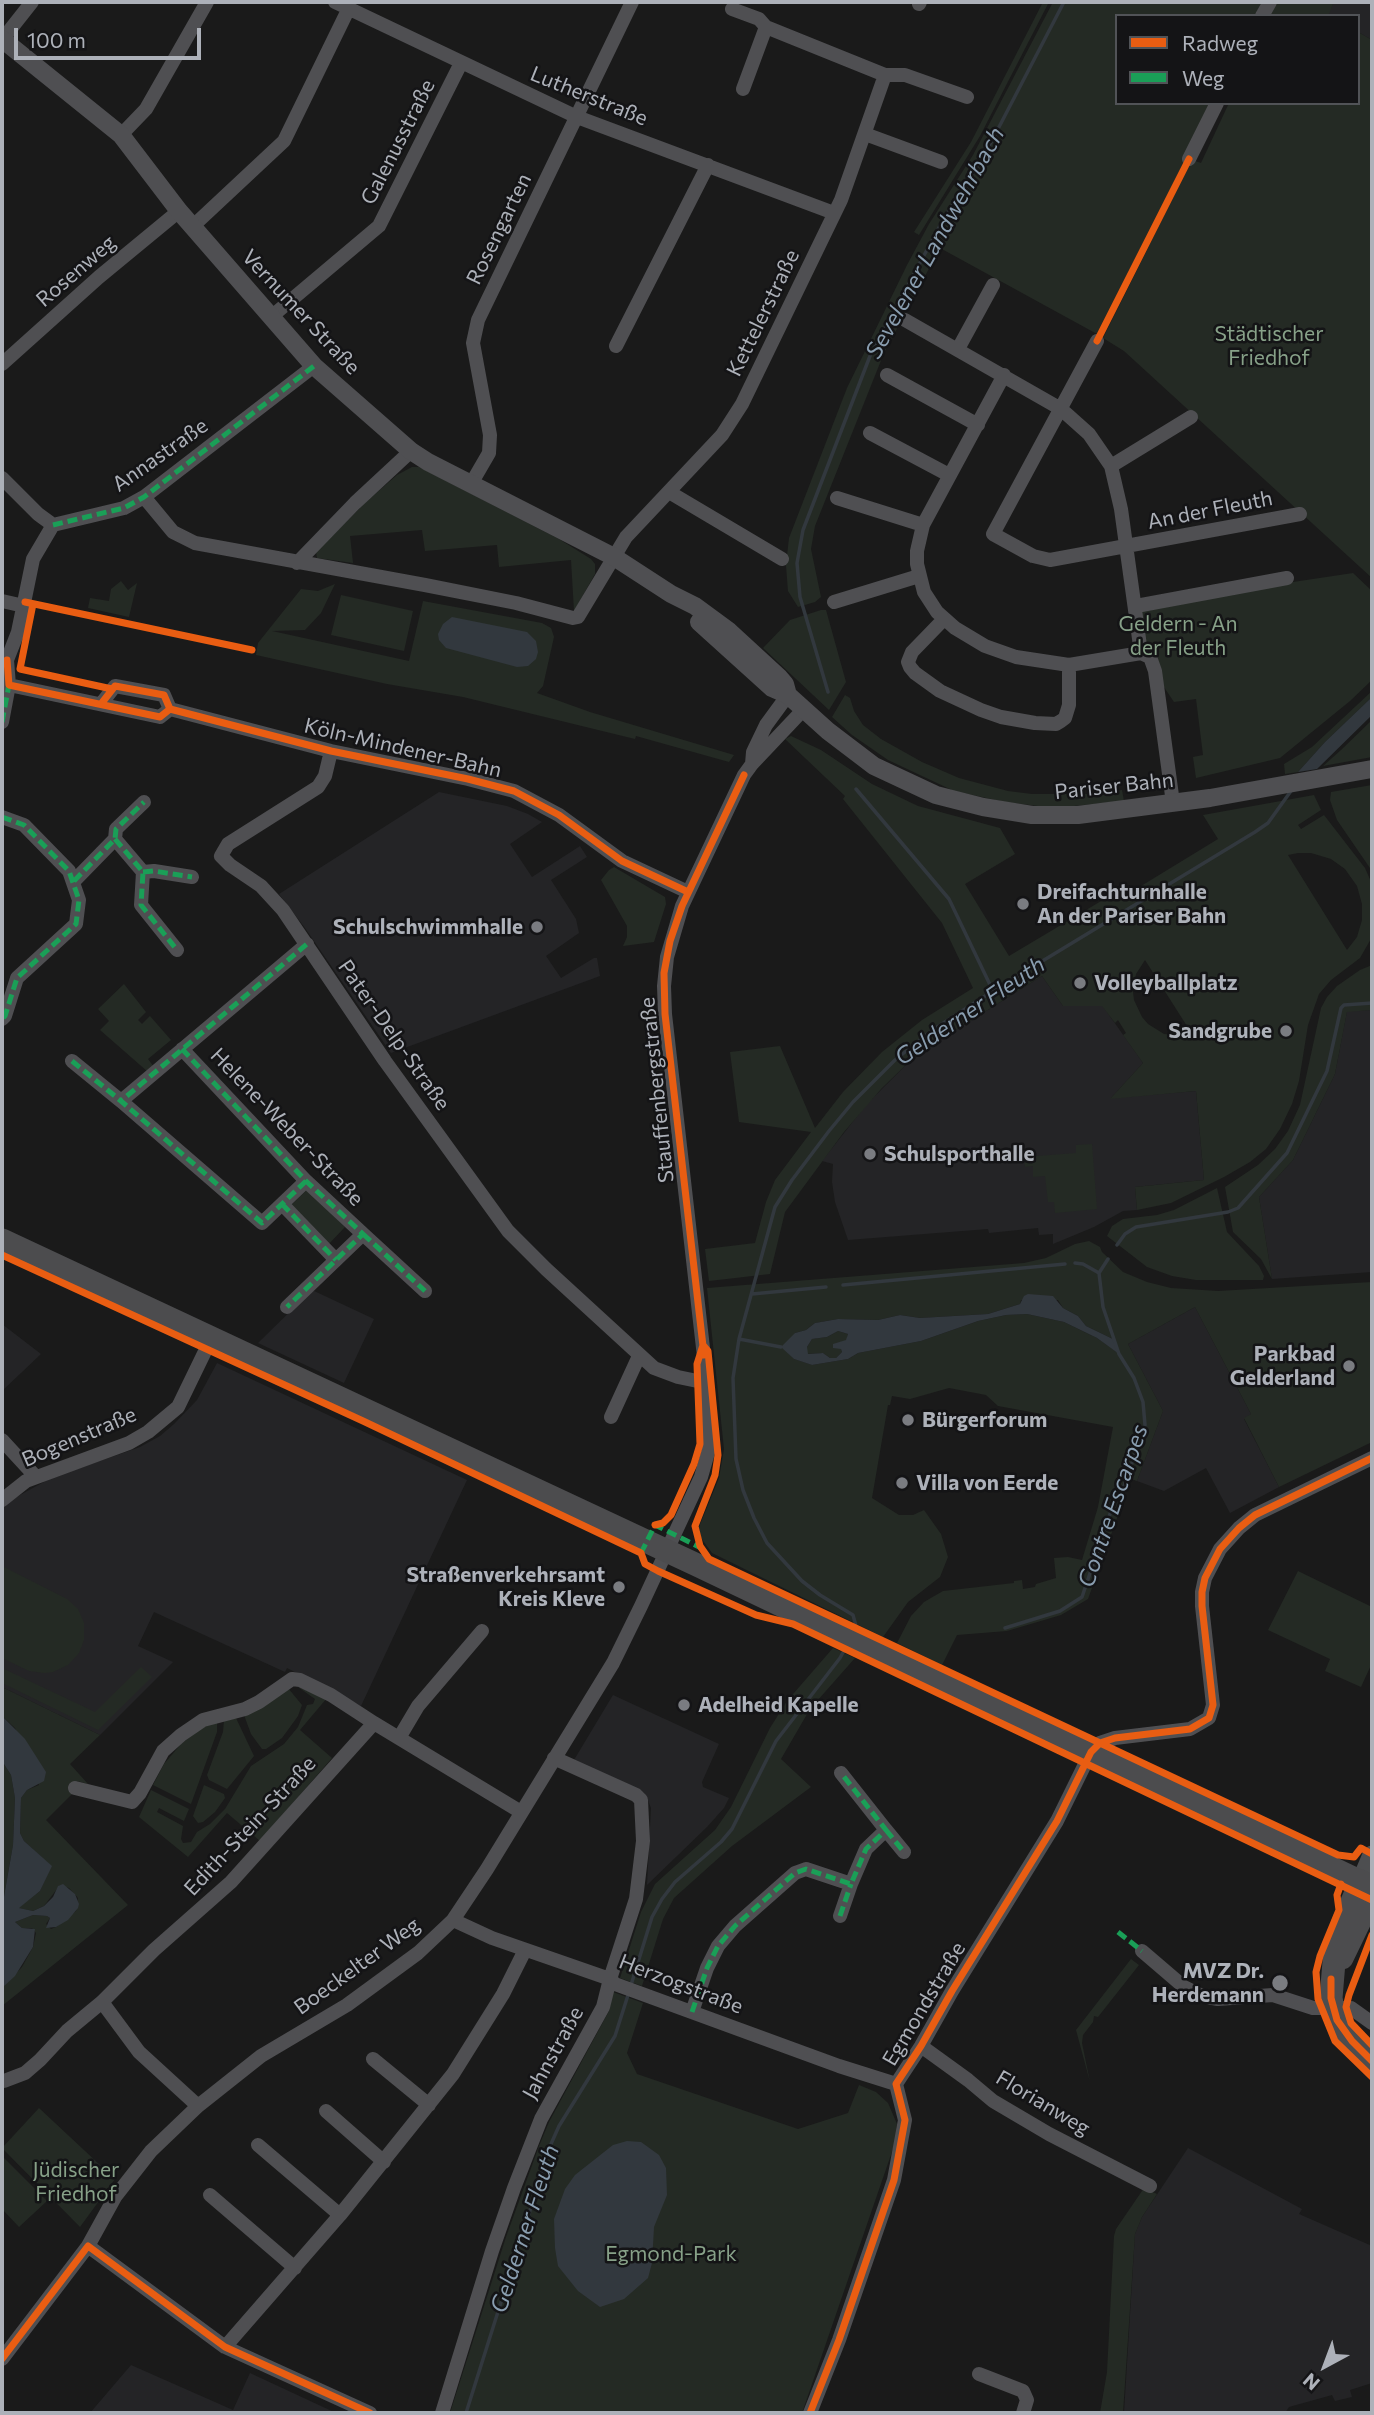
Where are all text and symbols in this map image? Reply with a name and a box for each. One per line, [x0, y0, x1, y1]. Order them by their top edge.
scale bar [18, 14, 205, 58]
legend [1115, 14, 1360, 105]
text: 100 m [27, 27, 86, 52]
text: Radweg [1182, 30, 1258, 55]
street label: Lutherstraße [527, 61, 651, 131]
text: Weg [1182, 65, 1224, 90]
street label: Galenusstraße [356, 75, 440, 209]
water label: Sevelener Landwehrbach [860, 122, 1010, 364]
street label: Rosengarten [461, 169, 537, 289]
street label: Rosenweg [31, 230, 121, 312]
street label: Vernumer Straße [237, 244, 365, 380]
street label: Kettelerstraße [721, 245, 805, 381]
park label: Städtischer Friedhof [1214, 321, 1324, 371]
street label: Annastraße [107, 413, 213, 497]
street label: An der Fleuth [1145, 486, 1275, 534]
park label: Geldern - An der Fleuth [1119, 611, 1237, 661]
street label: Köln-Mindener-Bahn [302, 713, 504, 783]
street label: Pariser Bahn [1053, 767, 1175, 805]
place label: Dreifachturnhalle An der Pariser Bahn [1037, 879, 1226, 929]
marker: Dreifachturnhalle An der Pariser Bahn [1015, 896, 1031, 912]
place label: Schulschwimmhalle [333, 914, 523, 940]
marker: Schulschwimmhalle [529, 919, 545, 935]
water label: Gelderner Fleuth [890, 951, 1050, 1071]
street label: Pater-Delp-Straße [333, 955, 455, 1115]
place label: Volleyballplatz [1094, 970, 1238, 996]
marker: Volleyballplatz [1072, 975, 1088, 991]
street label: Stauffenbergstraße [635, 996, 679, 1184]
place label: Sandgrube [1168, 1018, 1272, 1044]
marker: Sandgrube [1278, 1023, 1294, 1039]
street label: Helene-Weber-Straße [205, 1043, 369, 1211]
place label: Schulsporthalle [884, 1141, 1035, 1167]
marker: Schulsporthalle [862, 1146, 878, 1162]
place label: Parkbad Gelderland [1230, 1341, 1335, 1391]
marker: Parkbad Gelderland [1341, 1358, 1357, 1374]
street label: Bogenstraße [18, 1402, 140, 1472]
place label: Bürgerforum [922, 1407, 1047, 1433]
marker: Bürgerforum [900, 1412, 916, 1428]
water label: Contre Escarpes [1072, 1421, 1154, 1591]
place label: Villa von Eerde [916, 1470, 1058, 1496]
marker: Villa von Eerde [894, 1475, 910, 1491]
place label: Straßenverkehrsamt Kreis Kleve [407, 1562, 605, 1612]
marker: Straßenverkehrsamt Kreis Kleve [611, 1579, 627, 1595]
place label: Adelheid Kapelle [698, 1692, 859, 1718]
marker: Adelheid Kapelle [676, 1697, 692, 1713]
street label: Edith-Stein-Straße [179, 1751, 321, 1901]
street label: Boeckelter Weg [289, 1912, 425, 2020]
street label: Egmondstraße [877, 1938, 971, 2070]
street label: Herzogstraße [616, 1949, 746, 2019]
place label: MVZ Dr. Herdemann [1152, 1958, 1264, 2008]
marker: MVZ Dr. Herdemann [1270, 1973, 1290, 1993]
street label: Jahnstraße [517, 2002, 589, 2104]
street label: Florianweg [991, 2065, 1095, 2141]
water label: Gelderner Fleuth [485, 2142, 565, 2316]
park label: Jüdischer Friedhof [33, 2157, 119, 2207]
park label: Egmond-Park [605, 2241, 737, 2267]
north arrow [1290, 2331, 1360, 2401]
text: N [1298, 2369, 1324, 2396]

